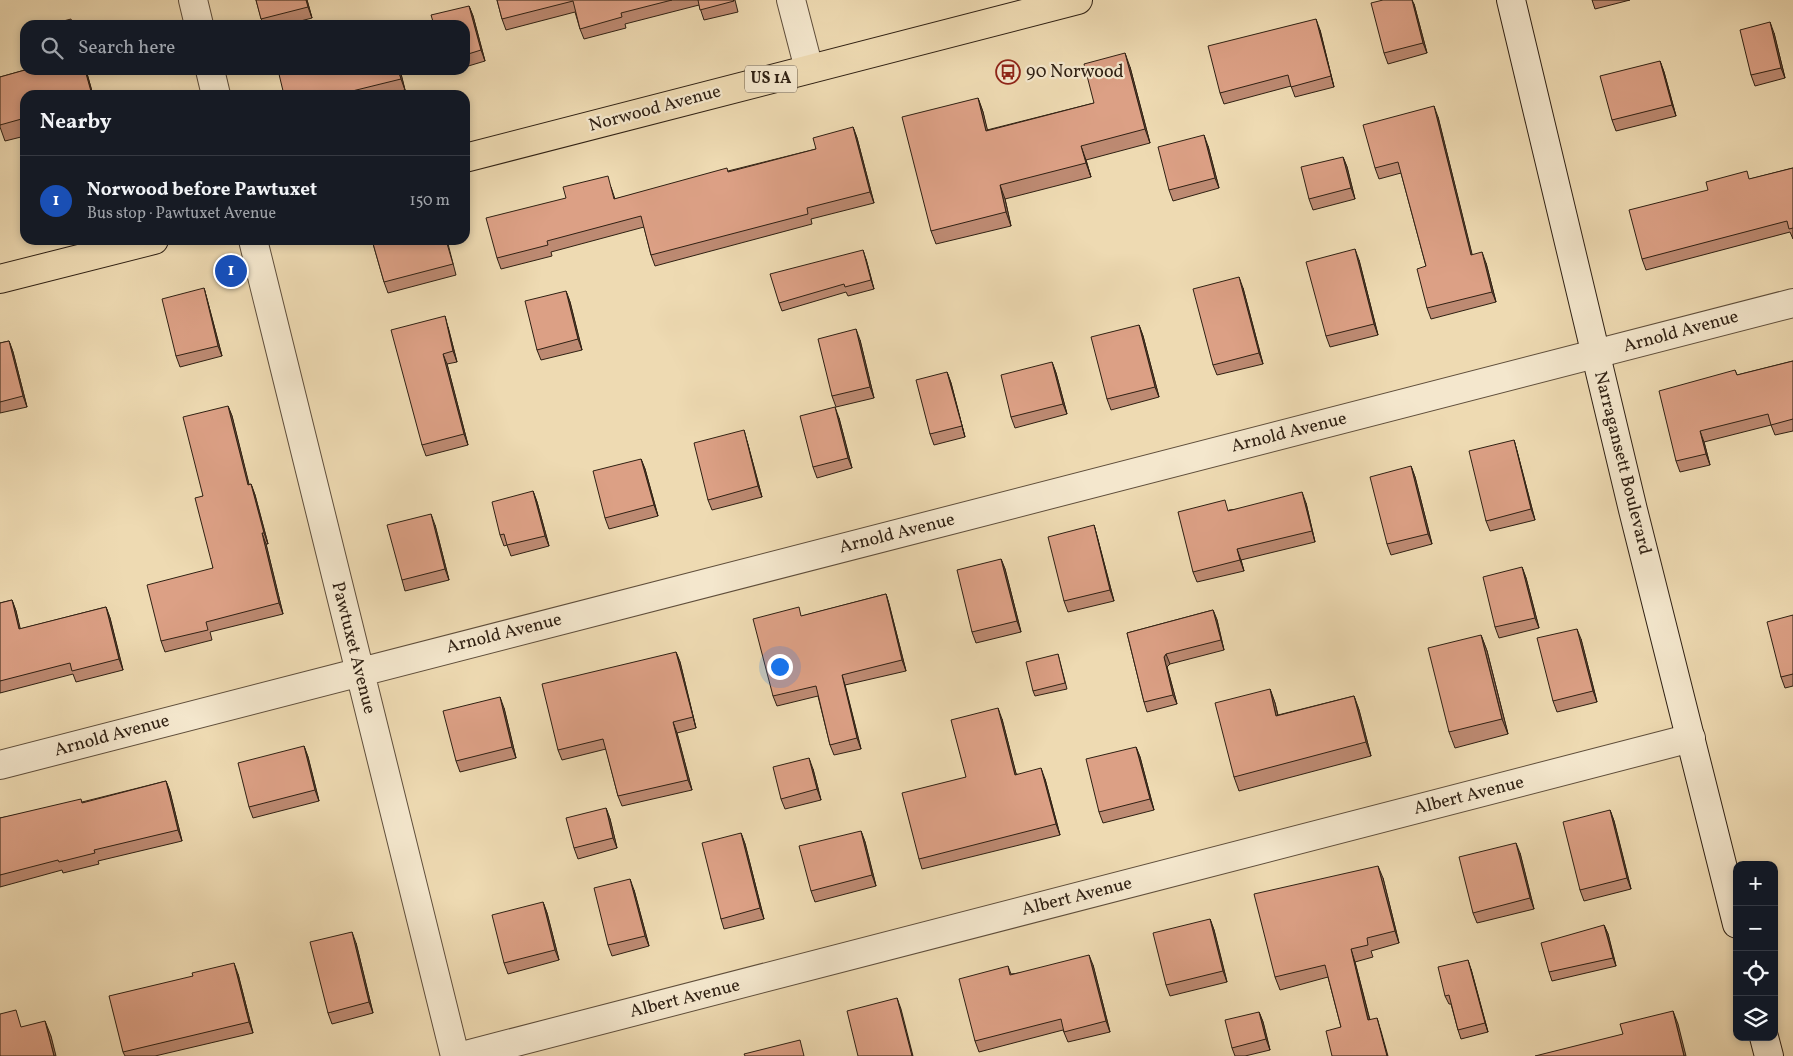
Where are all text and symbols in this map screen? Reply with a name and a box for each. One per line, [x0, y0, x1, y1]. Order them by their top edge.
search box [20, 20, 470, 75]
icon: search [38, 34, 66, 62]
text: Search here [78, 35, 175, 61]
bus stop icon: 90 Norwood [995, 59, 1021, 85]
place label: 90 Norwood [1026, 60, 1124, 85]
road number: US 1A [745, 66, 797, 92]
street label: Norwood Avenue [586, 79, 724, 139]
text: Nearby [40, 108, 111, 137]
text: Norwood before Pawtuxet [87, 177, 317, 203]
text: 1 [53, 190, 59, 212]
text: 150 m [409, 190, 450, 212]
text: Bus stop · Pawtuxet Avenue [87, 203, 276, 225]
pin: 1 [215, 252, 247, 290]
street label: Arnold Avenue [1621, 305, 1741, 359]
street label: Narragansett Boulevard [1587, 369, 1657, 557]
street label: Arnold Avenue [1229, 407, 1349, 459]
street label: Arnold Avenue [837, 508, 957, 560]
street label: Pawtuxet Avenue [324, 579, 382, 717]
street label: Arnold Avenue [444, 608, 564, 660]
your location [767, 654, 793, 680]
street label: Arnold Avenue [52, 709, 172, 763]
street label: Albert Avenue [1411, 770, 1527, 822]
map controls [1733, 861, 1778, 1041]
button: + [1733, 861, 1778, 906]
street label: Albert Avenue [1019, 871, 1135, 923]
button: − [1733, 906, 1778, 951]
button: locate [1733, 951, 1778, 996]
street label: Albert Avenue [627, 973, 743, 1025]
button: layers [1733, 996, 1778, 1041]

